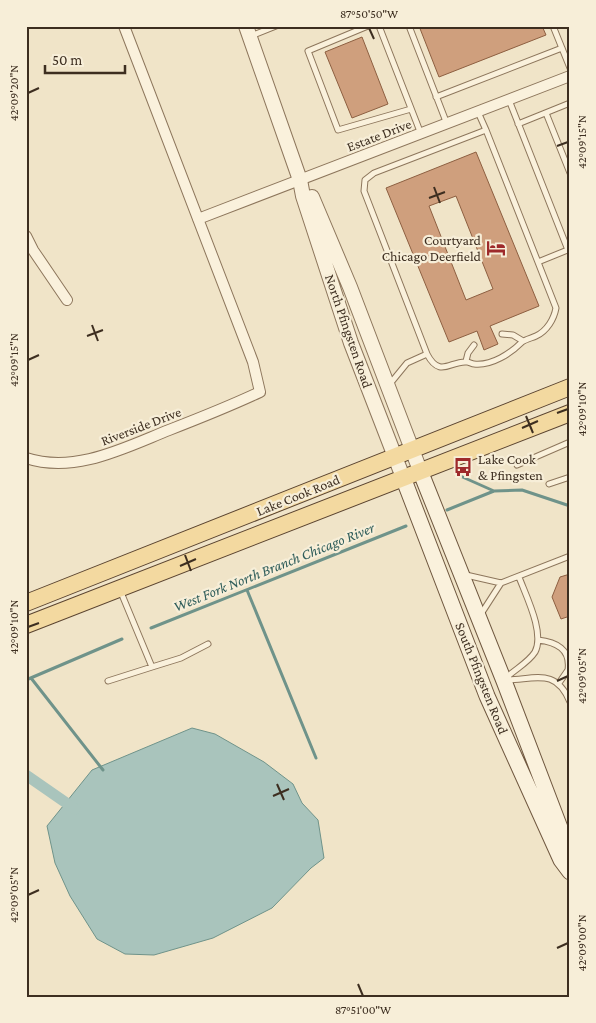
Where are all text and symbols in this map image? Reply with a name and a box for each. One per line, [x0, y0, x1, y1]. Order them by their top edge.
text: 87°50'50"W [340, 7, 398, 21]
scale bar [45, 42, 125, 74]
text: 50 m [52, 52, 82, 68]
text: 42°09'20"N [7, 65, 21, 121]
street label: Estate Drive [344, 115, 414, 155]
text: 42°09'15"N [575, 115, 589, 169]
place label: Courtyard Chicago Deerfield [382, 232, 482, 264]
hotel icon: Courtyard Chicago Deerfield [485, 237, 507, 259]
street label: North Pfingsten Road [322, 272, 376, 391]
text: 42°09'15"N [7, 333, 21, 387]
text: 42°09'10"N [575, 381, 589, 436]
street label: Riverside Drive [99, 403, 183, 449]
place label: Lake Cook & Pfingsten [478, 451, 543, 483]
bus stop icon: Lake Cook & Pfingsten [452, 456, 474, 478]
street label: Lake Cook Road [254, 471, 343, 519]
water label: West Fork North Branch Chicago River [171, 519, 378, 616]
text: 42°09'10"N [7, 599, 21, 654]
street label: South Pfingsten Road [452, 620, 512, 737]
text: 42°09'05"N [575, 648, 589, 704]
text: 42°09'05"N [7, 867, 21, 923]
text: 42°09'00"N [575, 914, 589, 972]
text: 87°51'00"W [335, 1003, 391, 1017]

